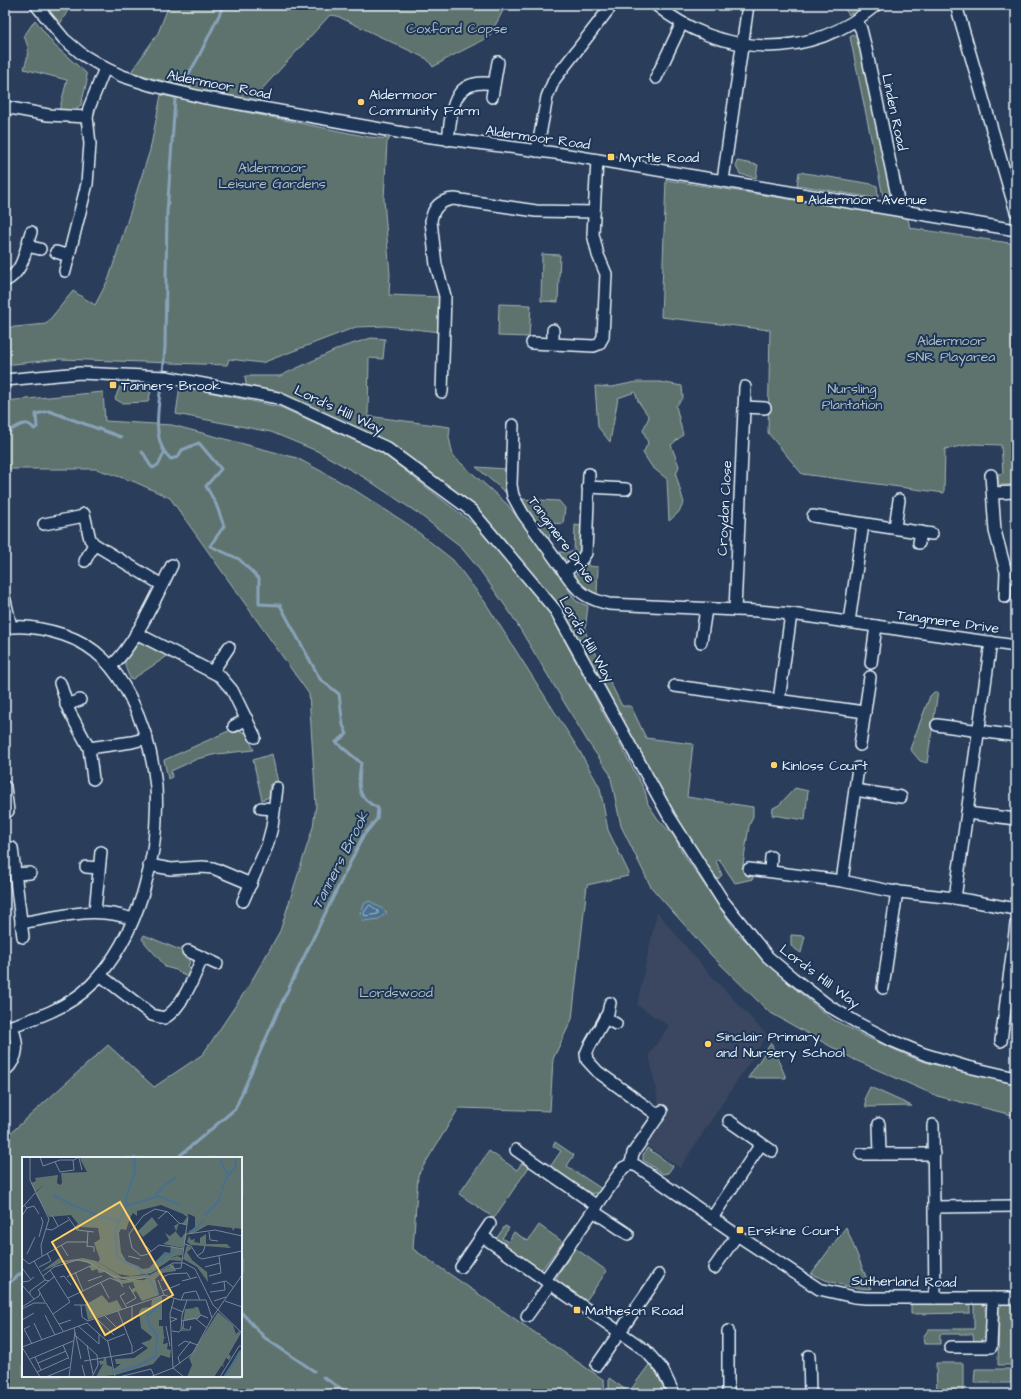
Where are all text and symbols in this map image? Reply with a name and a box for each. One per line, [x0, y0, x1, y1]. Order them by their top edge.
park label: Coxford Copse [406, 19, 508, 39]
street label: Aldermoor Road [165, 65, 273, 105]
street label: Linden Road [876, 72, 912, 153]
place label: Aldermoor Community Farm [369, 85, 479, 121]
marker: Aldermoor Community Farm [356, 97, 366, 107]
street label: Aldermoor Road [484, 121, 592, 155]
place label: Myrtle Road [619, 148, 699, 168]
marker: Myrtle Road [606, 152, 616, 162]
park label: Aldermoor Leisure Gardens [218, 158, 326, 194]
place label: Aldermoor Avenue [808, 190, 928, 210]
marker: Aldermoor Avenue [795, 194, 805, 204]
park label: Aldermoor SNR Playarea [907, 331, 995, 367]
place label: Tanners Brook [121, 376, 221, 396]
park label: Nursling Plantation [822, 379, 882, 415]
marker: Tanners Brook [108, 380, 118, 390]
street label: Lord's Hill Way [291, 381, 387, 439]
street label: Croydon Close [713, 459, 738, 556]
street label: Tangmere Drive [523, 492, 600, 588]
street label: Lord's Hill Way [553, 593, 619, 686]
street label: Tangmere Drive [895, 605, 1001, 639]
place label: Kinloss Court [782, 756, 868, 776]
marker: Kinloss Court [769, 760, 779, 770]
water label: Tanners Brook [307, 807, 374, 913]
street label: Lord's Hill Way [775, 940, 864, 1014]
park label: Lordswood [359, 983, 433, 1003]
place label: Sinclair Primary and Nursery School [716, 1027, 845, 1063]
marker: Sinclair Primary and Nursery School [703, 1039, 713, 1049]
inset map [22, 1157, 242, 1377]
place label: Erskine Court [748, 1221, 841, 1241]
marker: Erskine Court [735, 1225, 745, 1235]
street label: Sutherland Road [851, 1271, 957, 1293]
place label: Matheson Road [585, 1301, 684, 1321]
marker: Matheson Road [572, 1305, 582, 1315]

